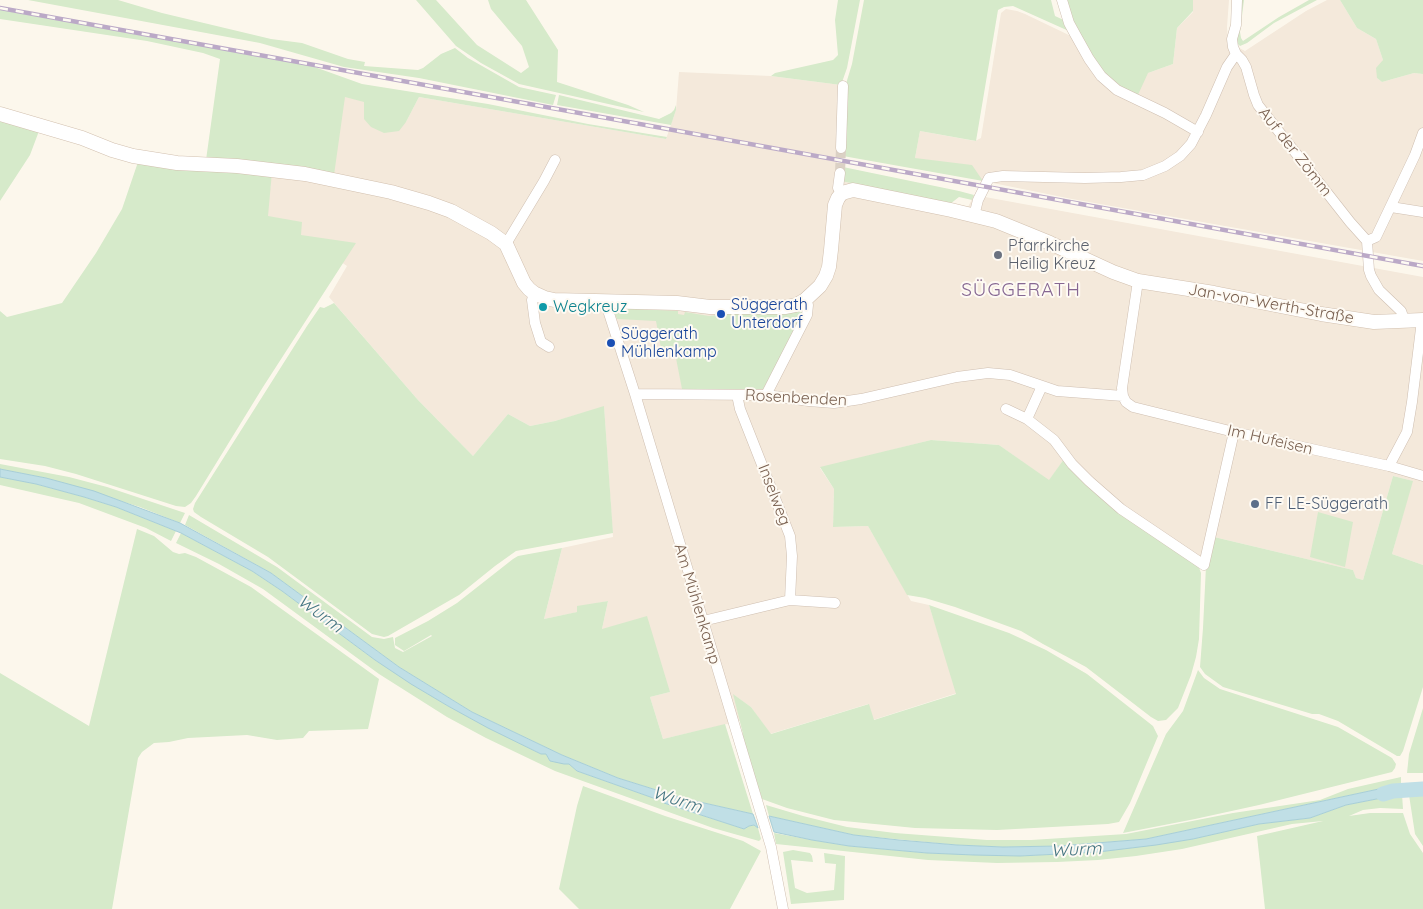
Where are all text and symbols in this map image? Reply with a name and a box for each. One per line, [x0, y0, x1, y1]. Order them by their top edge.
street label: Auf der Zömm [1254, 104, 1336, 200]
place label: Pfarrkirche Heilig Kreuz [1008, 236, 1096, 274]
marker: Pfarrkirche Heilig Kreuz [992, 249, 1004, 261]
district label: SÜGGERATH [960, 279, 1082, 301]
street label: Jan-von-Werth-Straße [1187, 280, 1355, 328]
place label: Süggerath Unterdorf [731, 295, 808, 333]
place label: Wegkreuz [553, 297, 627, 317]
marker: Wegkreuz [537, 301, 549, 313]
marker: Süggerath Unterdorf [715, 308, 727, 320]
place label: Süggerath Mühlenkamp [621, 324, 717, 362]
marker: Süggerath Mühlenkamp [605, 337, 617, 349]
street label: Rosenbenden [745, 386, 847, 410]
street label: Im Hufeisen [1225, 421, 1315, 459]
street label: Inselweg [754, 462, 794, 528]
place label: FF LE-Süggerath [1265, 494, 1388, 514]
marker: FF LE-Süggerath [1249, 498, 1261, 510]
street label: Am Mühlenkamp [670, 541, 724, 667]
water label: Wurm [293, 590, 347, 638]
water label: Wurm [650, 782, 704, 818]
water label: Wurm [1050, 838, 1102, 862]

